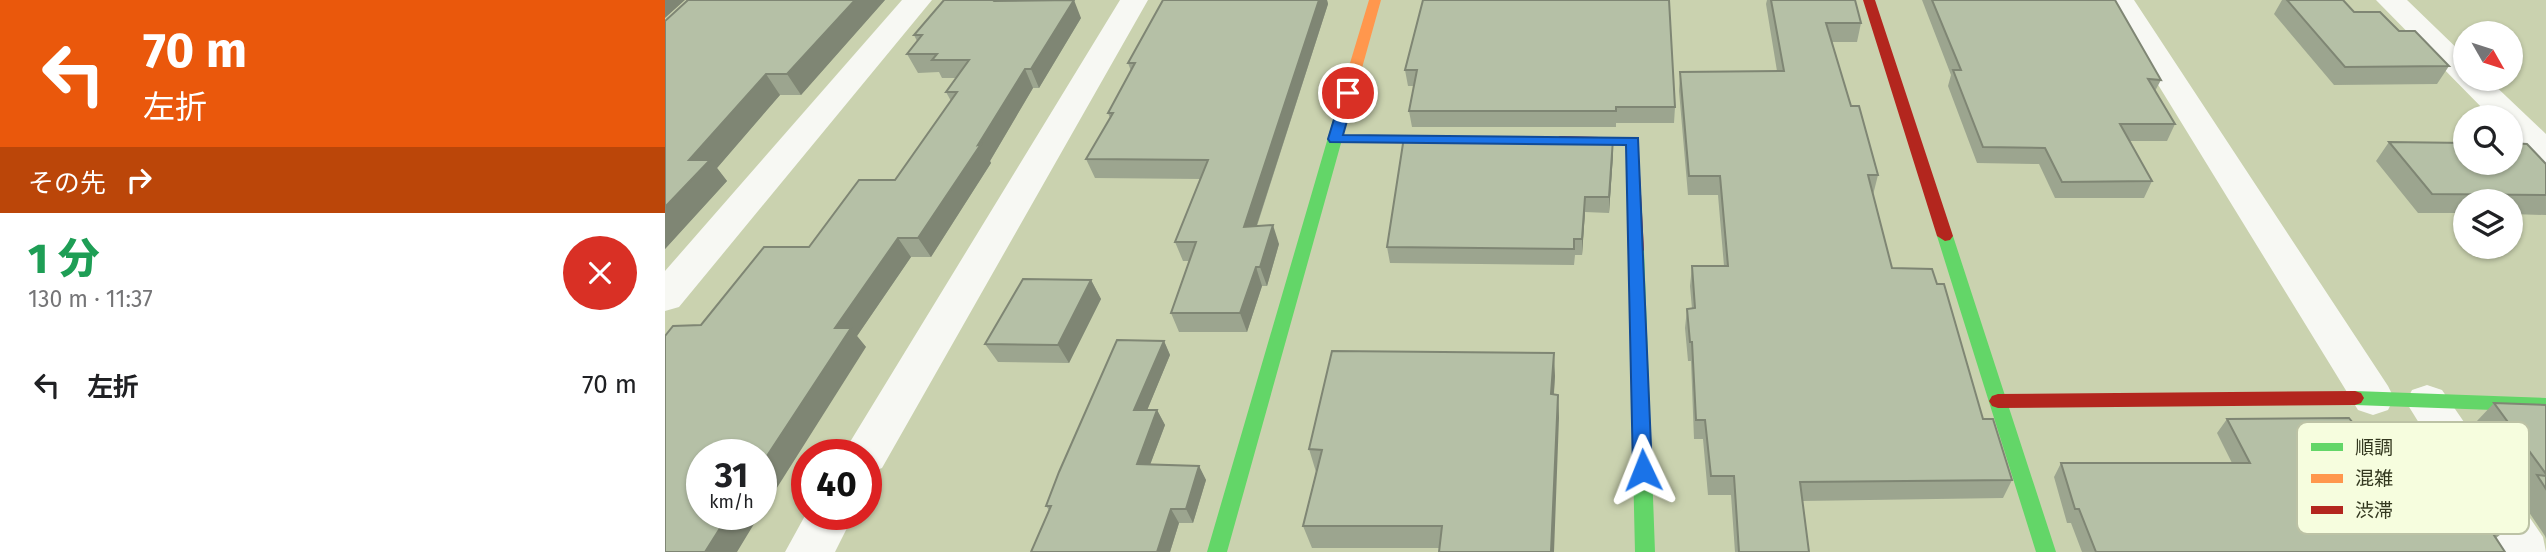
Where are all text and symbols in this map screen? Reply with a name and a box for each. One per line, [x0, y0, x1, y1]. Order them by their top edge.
text: 70 m [143, 21, 247, 80]
north arrow [2453, 21, 2523, 91]
map controls [2453, 21, 2523, 259]
icon: left [28, 28, 119, 119]
pin [1318, 63, 1378, 123]
icon: arrive [1329, 74, 1367, 112]
text: 左折 [143, 88, 207, 126]
button: search [2453, 105, 2523, 175]
icon: right [120, 161, 158, 199]
text: その先 [28, 168, 106, 199]
button: layers [2453, 189, 2523, 259]
text: 1 分 [28, 234, 99, 284]
button: close [563, 236, 637, 310]
text: 130 m · 11:37 [28, 285, 153, 313]
icon: left [28, 366, 66, 404]
text: 70 m [582, 369, 637, 400]
text: 左折 [87, 372, 139, 403]
legend [2297, 422, 2529, 534]
position arrow [1606, 433, 1680, 507]
text: 順調 [2355, 436, 2393, 459]
speed limit sign: 40 [791, 439, 882, 530]
text: 31 [715, 454, 748, 496]
text: 混雑 [2355, 467, 2393, 490]
text: km/h [709, 491, 754, 513]
text: 渋滞 [2355, 499, 2393, 522]

